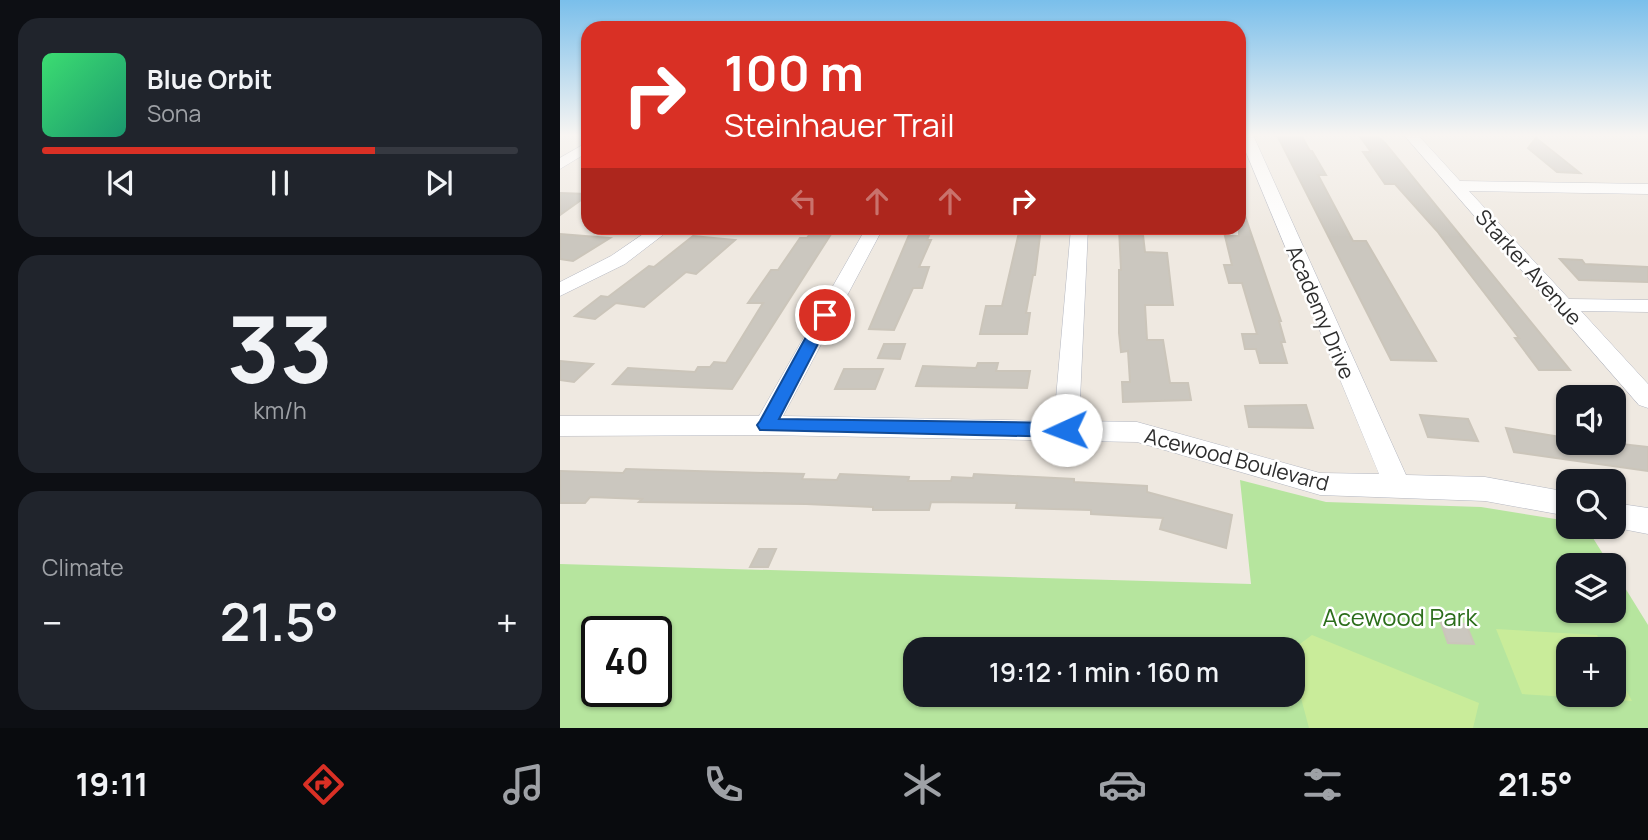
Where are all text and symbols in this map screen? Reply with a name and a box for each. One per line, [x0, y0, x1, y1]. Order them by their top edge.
text: 100 m [724, 39, 864, 106]
icon: right [609, 49, 700, 140]
text: Blue Orbit [147, 61, 272, 97]
text: Sona [147, 97, 201, 129]
text: Steinhauer Trail [724, 103, 955, 147]
icon: previous [102, 164, 140, 202]
icon: pause [261, 164, 299, 202]
icon: next [420, 164, 458, 202]
icon: left [785, 182, 823, 220]
icon: ahead [858, 182, 896, 220]
icon: ahead [931, 182, 969, 220]
icon: right [1004, 182, 1042, 220]
street label: Starker Avenue [1469, 203, 1589, 331]
street label: Academy Drive [1280, 241, 1362, 383]
pin [795, 285, 855, 345]
text: 33 [227, 286, 333, 410]
icon: arrive [806, 296, 844, 334]
map controls [1556, 385, 1626, 707]
button: sound [1556, 385, 1626, 455]
position arrow [1029, 393, 1103, 467]
text: km/h [253, 394, 307, 426]
street label: Acewood Boulevard [1142, 421, 1332, 497]
button: search [1556, 469, 1626, 539]
text: Climate [42, 551, 124, 583]
button: layers [1556, 553, 1626, 623]
text: 21.5° [220, 586, 339, 657]
text: − [42, 596, 63, 648]
text: + [496, 596, 518, 648]
park label: Acewood Park [1323, 600, 1479, 633]
speed limit sign: 40 [581, 616, 672, 707]
button: + [1556, 637, 1626, 707]
text: 19:12 · 1 min · 160 m [989, 654, 1219, 690]
icon: directions [299, 760, 348, 809]
icon: music [499, 760, 548, 809]
icon: phone [699, 760, 748, 809]
icon: climate [898, 760, 947, 809]
icon: car [1098, 760, 1147, 809]
icon: filters [1298, 760, 1347, 809]
text: 19:11 [75, 762, 148, 806]
text: 21.5° [1498, 762, 1573, 806]

